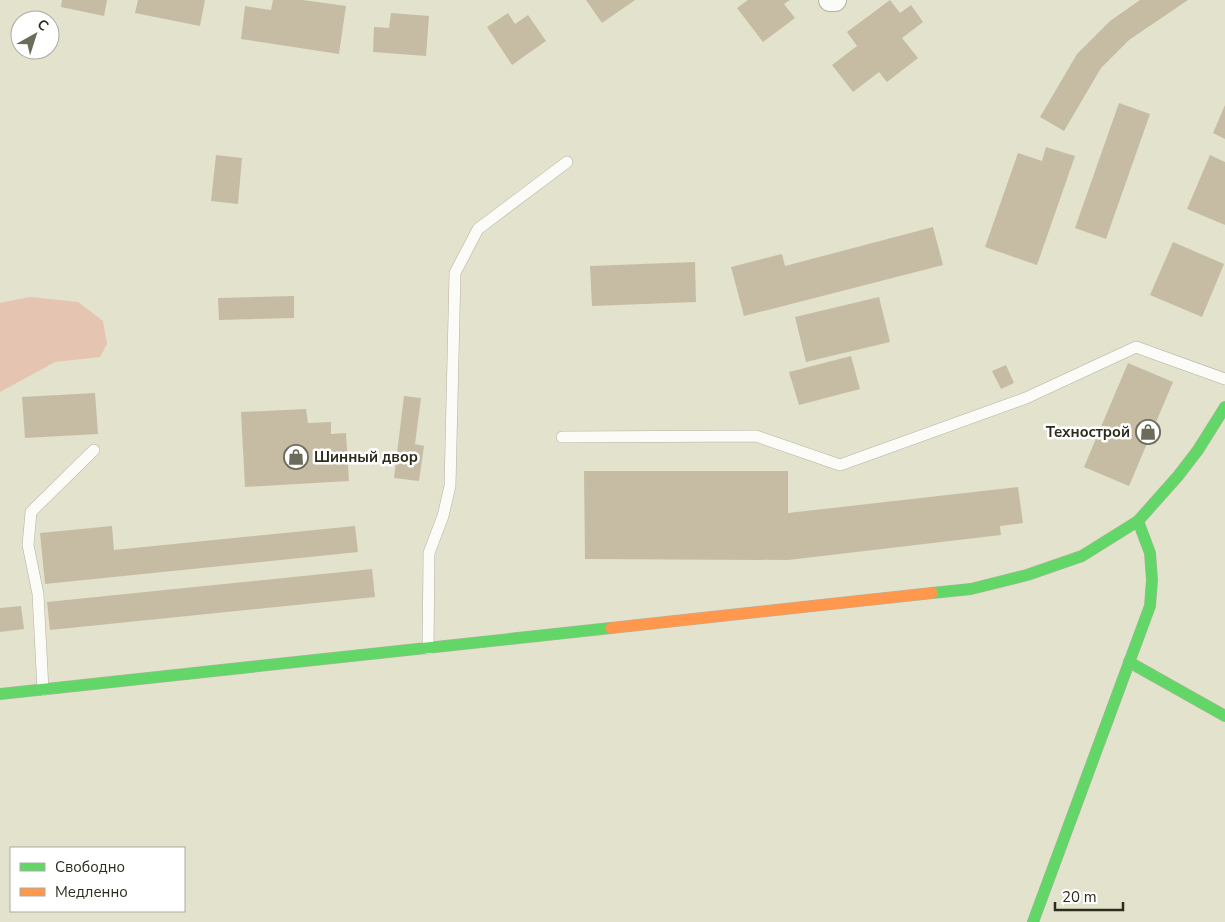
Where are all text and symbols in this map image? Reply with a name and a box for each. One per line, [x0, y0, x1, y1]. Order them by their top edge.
north arrow [10, 10, 60, 60]
text: С [33, 15, 53, 36]
shop icon: Технострой [1135, 419, 1161, 445]
place label: Технострой [1046, 422, 1130, 442]
shop icon: Шинный двор [283, 444, 309, 470]
place label: Шинный двор [314, 447, 418, 467]
legend [10, 847, 185, 912]
text: Свободно [55, 857, 125, 877]
scale bar [1055, 880, 1122, 912]
text: Медленно [55, 882, 128, 902]
text: 20 m [1062, 887, 1097, 907]

